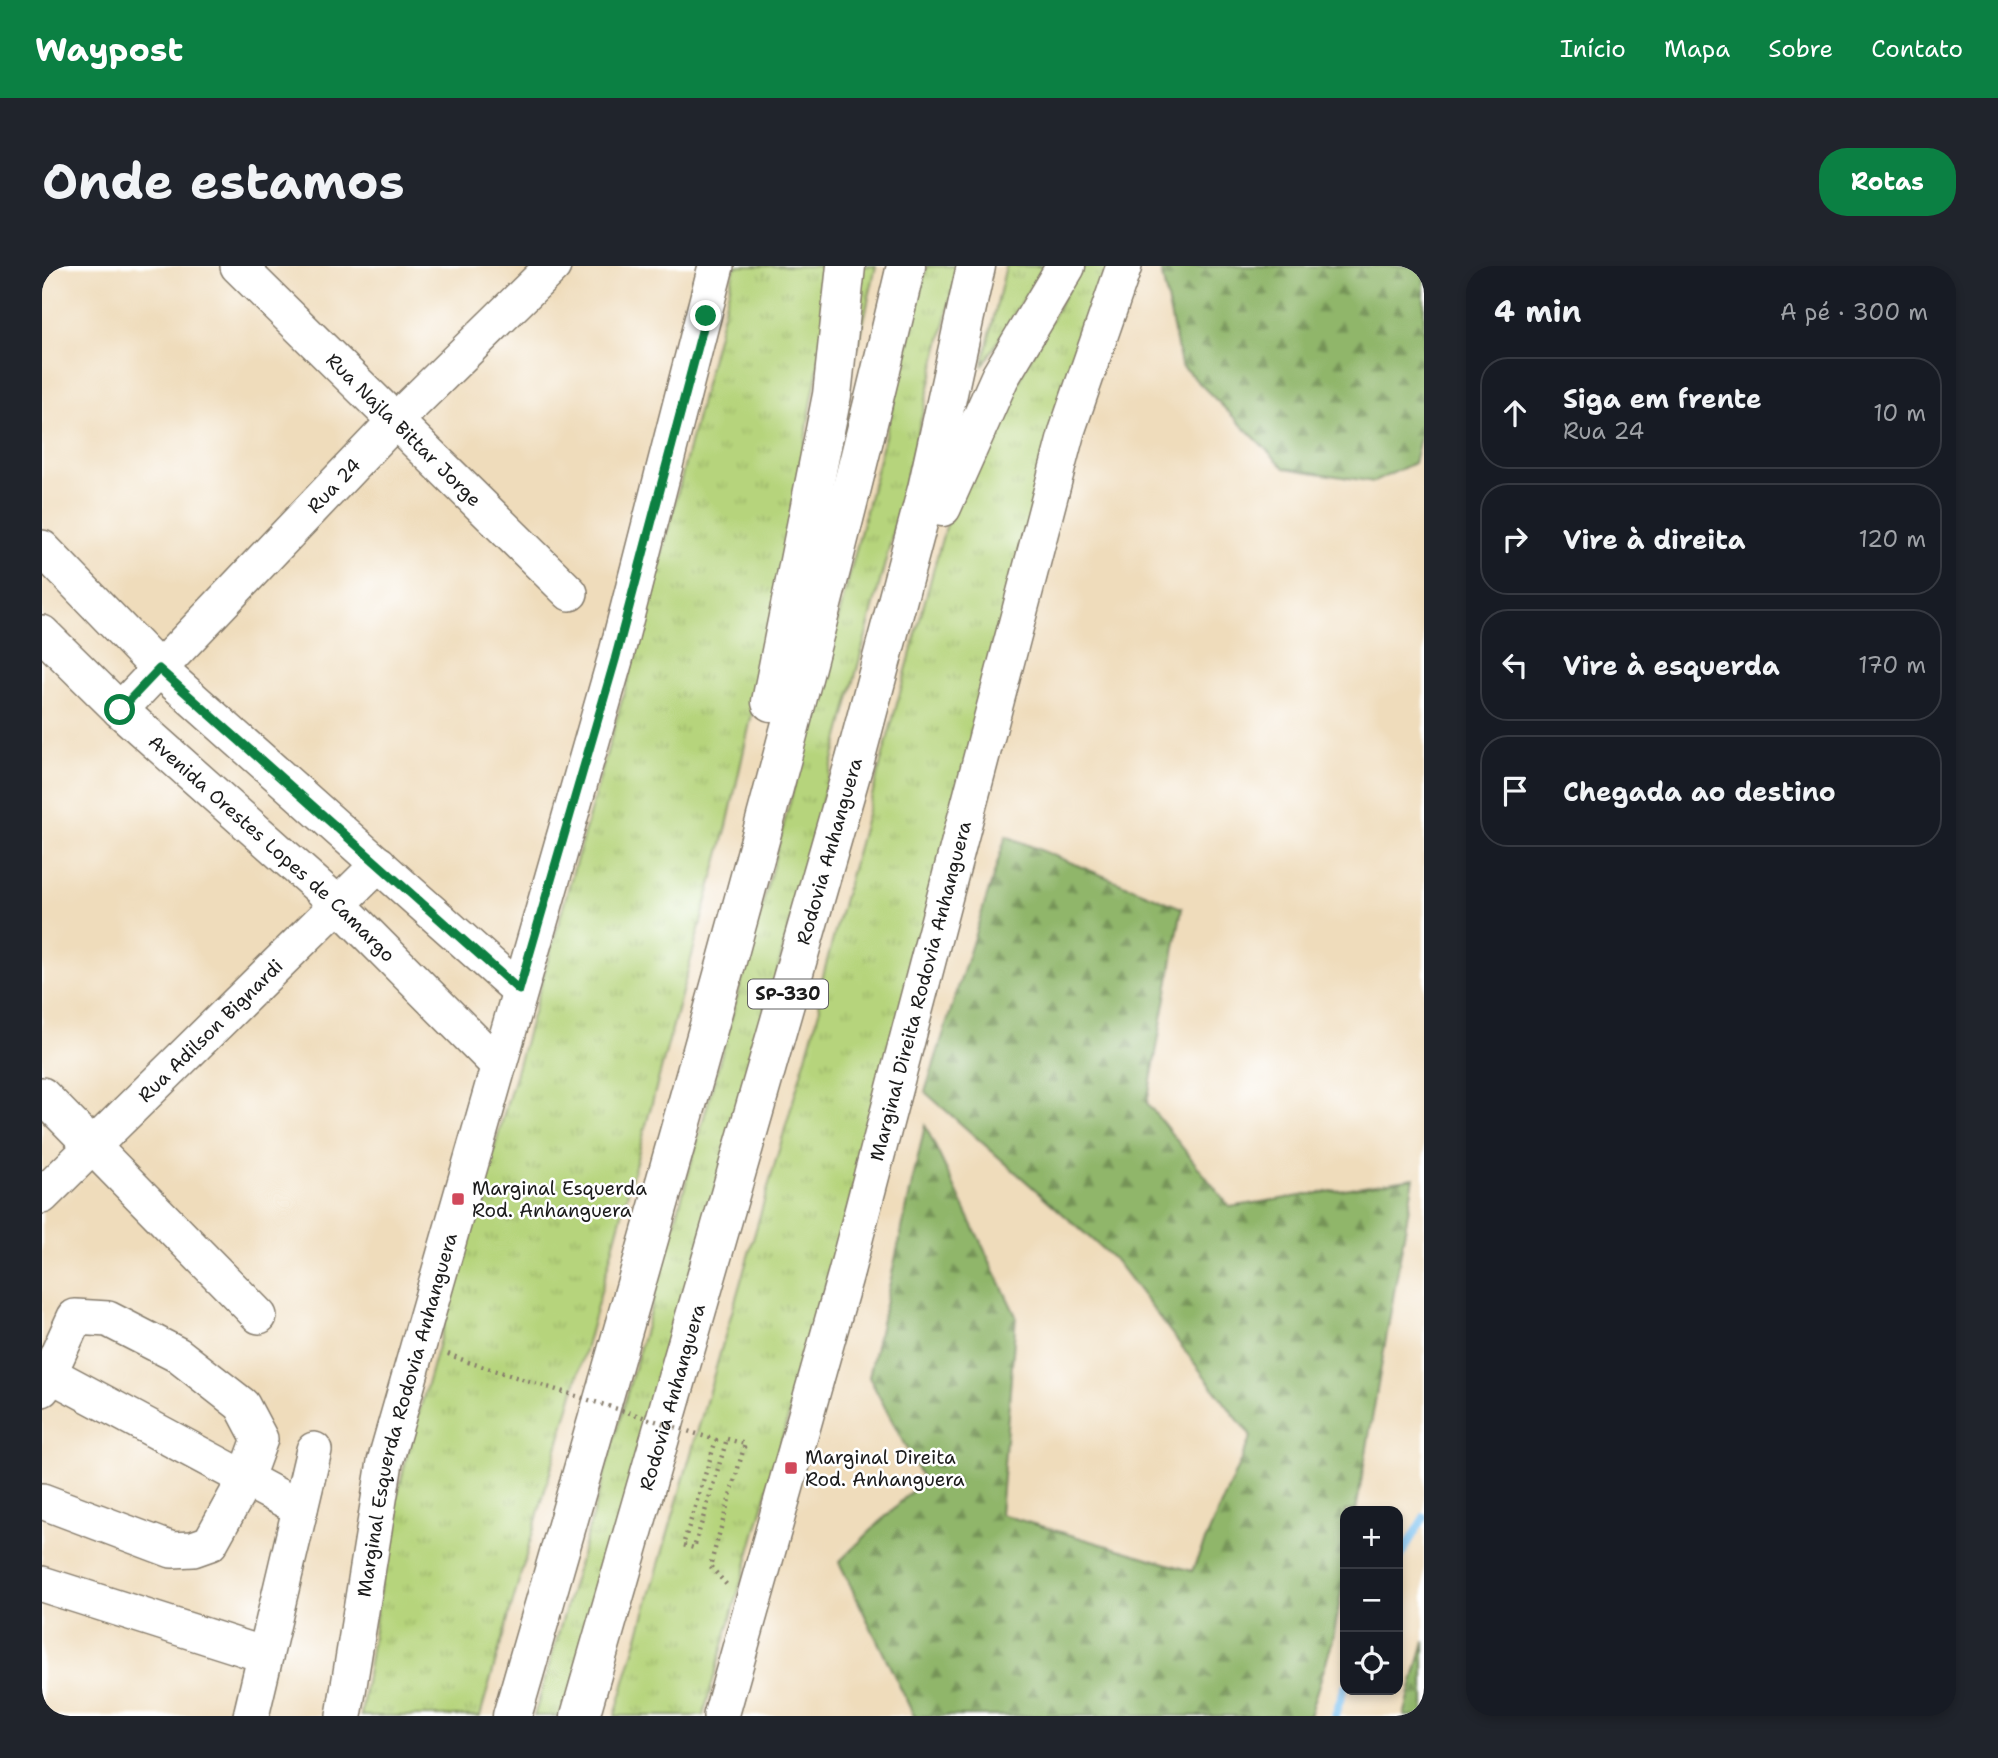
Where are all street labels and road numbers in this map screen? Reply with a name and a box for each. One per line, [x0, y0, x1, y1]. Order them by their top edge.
street label: Rua Najla Bittar Jorge [320, 348, 487, 512]
street label: Rua 24 [302, 453, 366, 519]
street label: Avenida Orestes Lopes de Camargo [143, 729, 401, 968]
street label: Rodovia Anhanguera [791, 755, 868, 948]
street label: Marginal Direita Rodovia Anhanguera [864, 818, 977, 1164]
street label: Rua Adilson Bignardi [133, 954, 288, 1108]
road number: SP-330 [748, 980, 828, 1008]
street label: Marginal Esquerda Rodovia Anhanguera [351, 1230, 463, 1599]
street label: Rodovia Anhanguera [634, 1301, 711, 1493]

